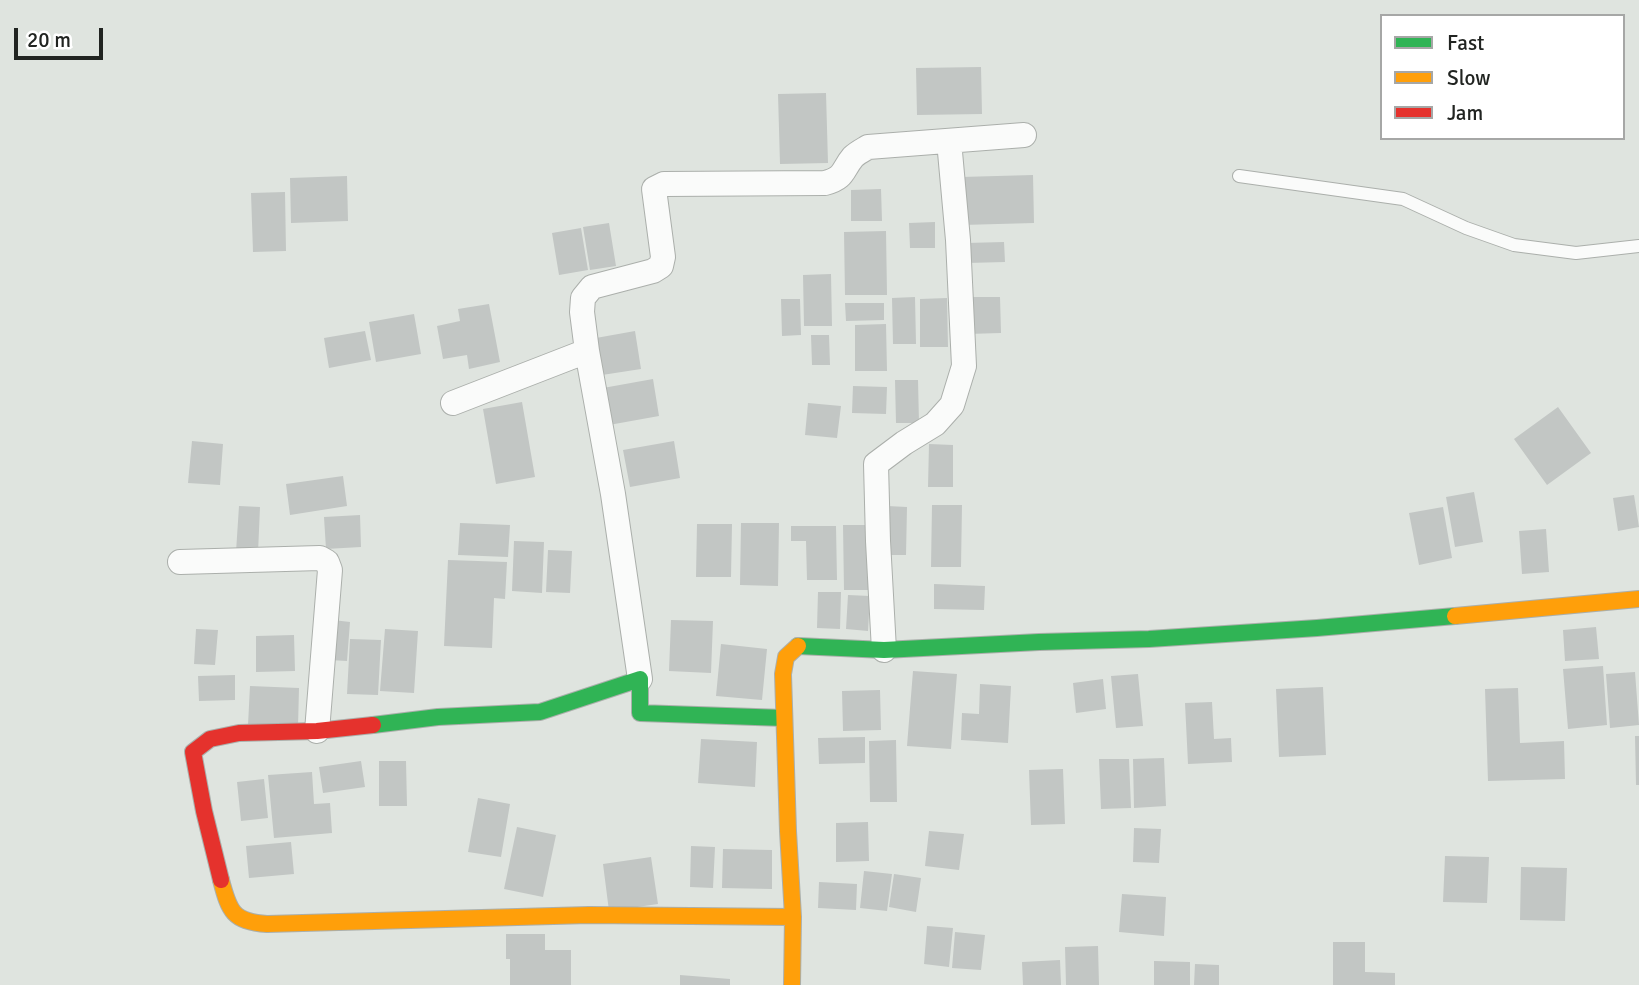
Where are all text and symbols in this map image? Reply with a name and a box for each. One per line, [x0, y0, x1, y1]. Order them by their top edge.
scale bar [18, 14, 107, 58]
legend [1380, 14, 1625, 140]
text: 20 m [27, 27, 71, 53]
text: Fast [1447, 30, 1484, 56]
text: Slow [1447, 65, 1491, 91]
text: Jam [1447, 100, 1483, 126]

